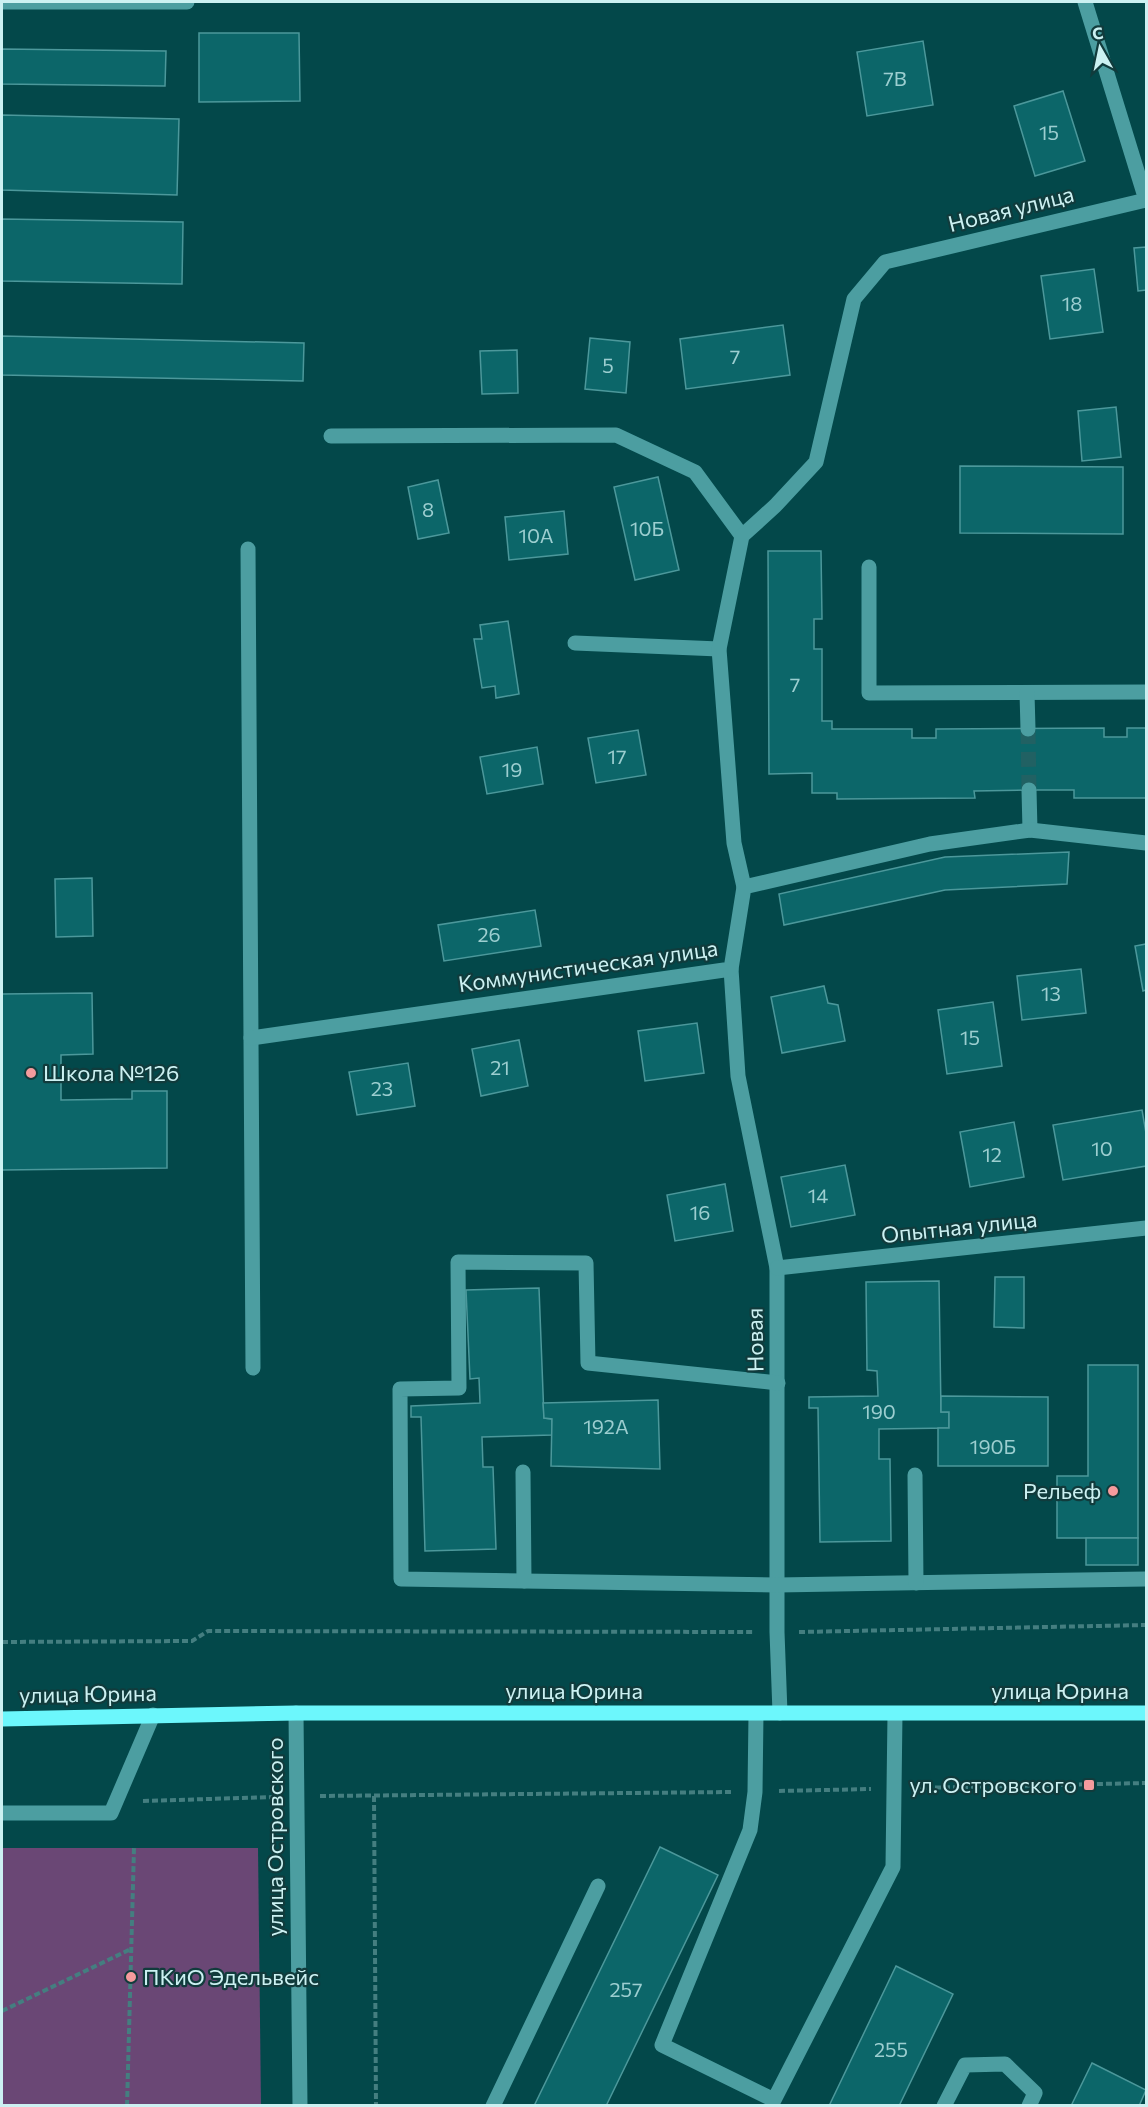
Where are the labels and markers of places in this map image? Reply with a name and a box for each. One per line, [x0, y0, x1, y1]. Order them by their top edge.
place label: Школа №126 [43, 1059, 179, 1086]
marker: Школа №126 [24, 1066, 38, 1080]
place label: Рельеф [1023, 1477, 1101, 1504]
marker: Рельеф [1106, 1484, 1120, 1498]
place label: ул. Островского [909, 1771, 1077, 1798]
marker: ул. Островского [1082, 1778, 1096, 1792]
place label: ПКиО Эдельвейс [143, 1963, 319, 1990]
marker: ПКиО Эдельвейс [124, 1970, 138, 1984]

